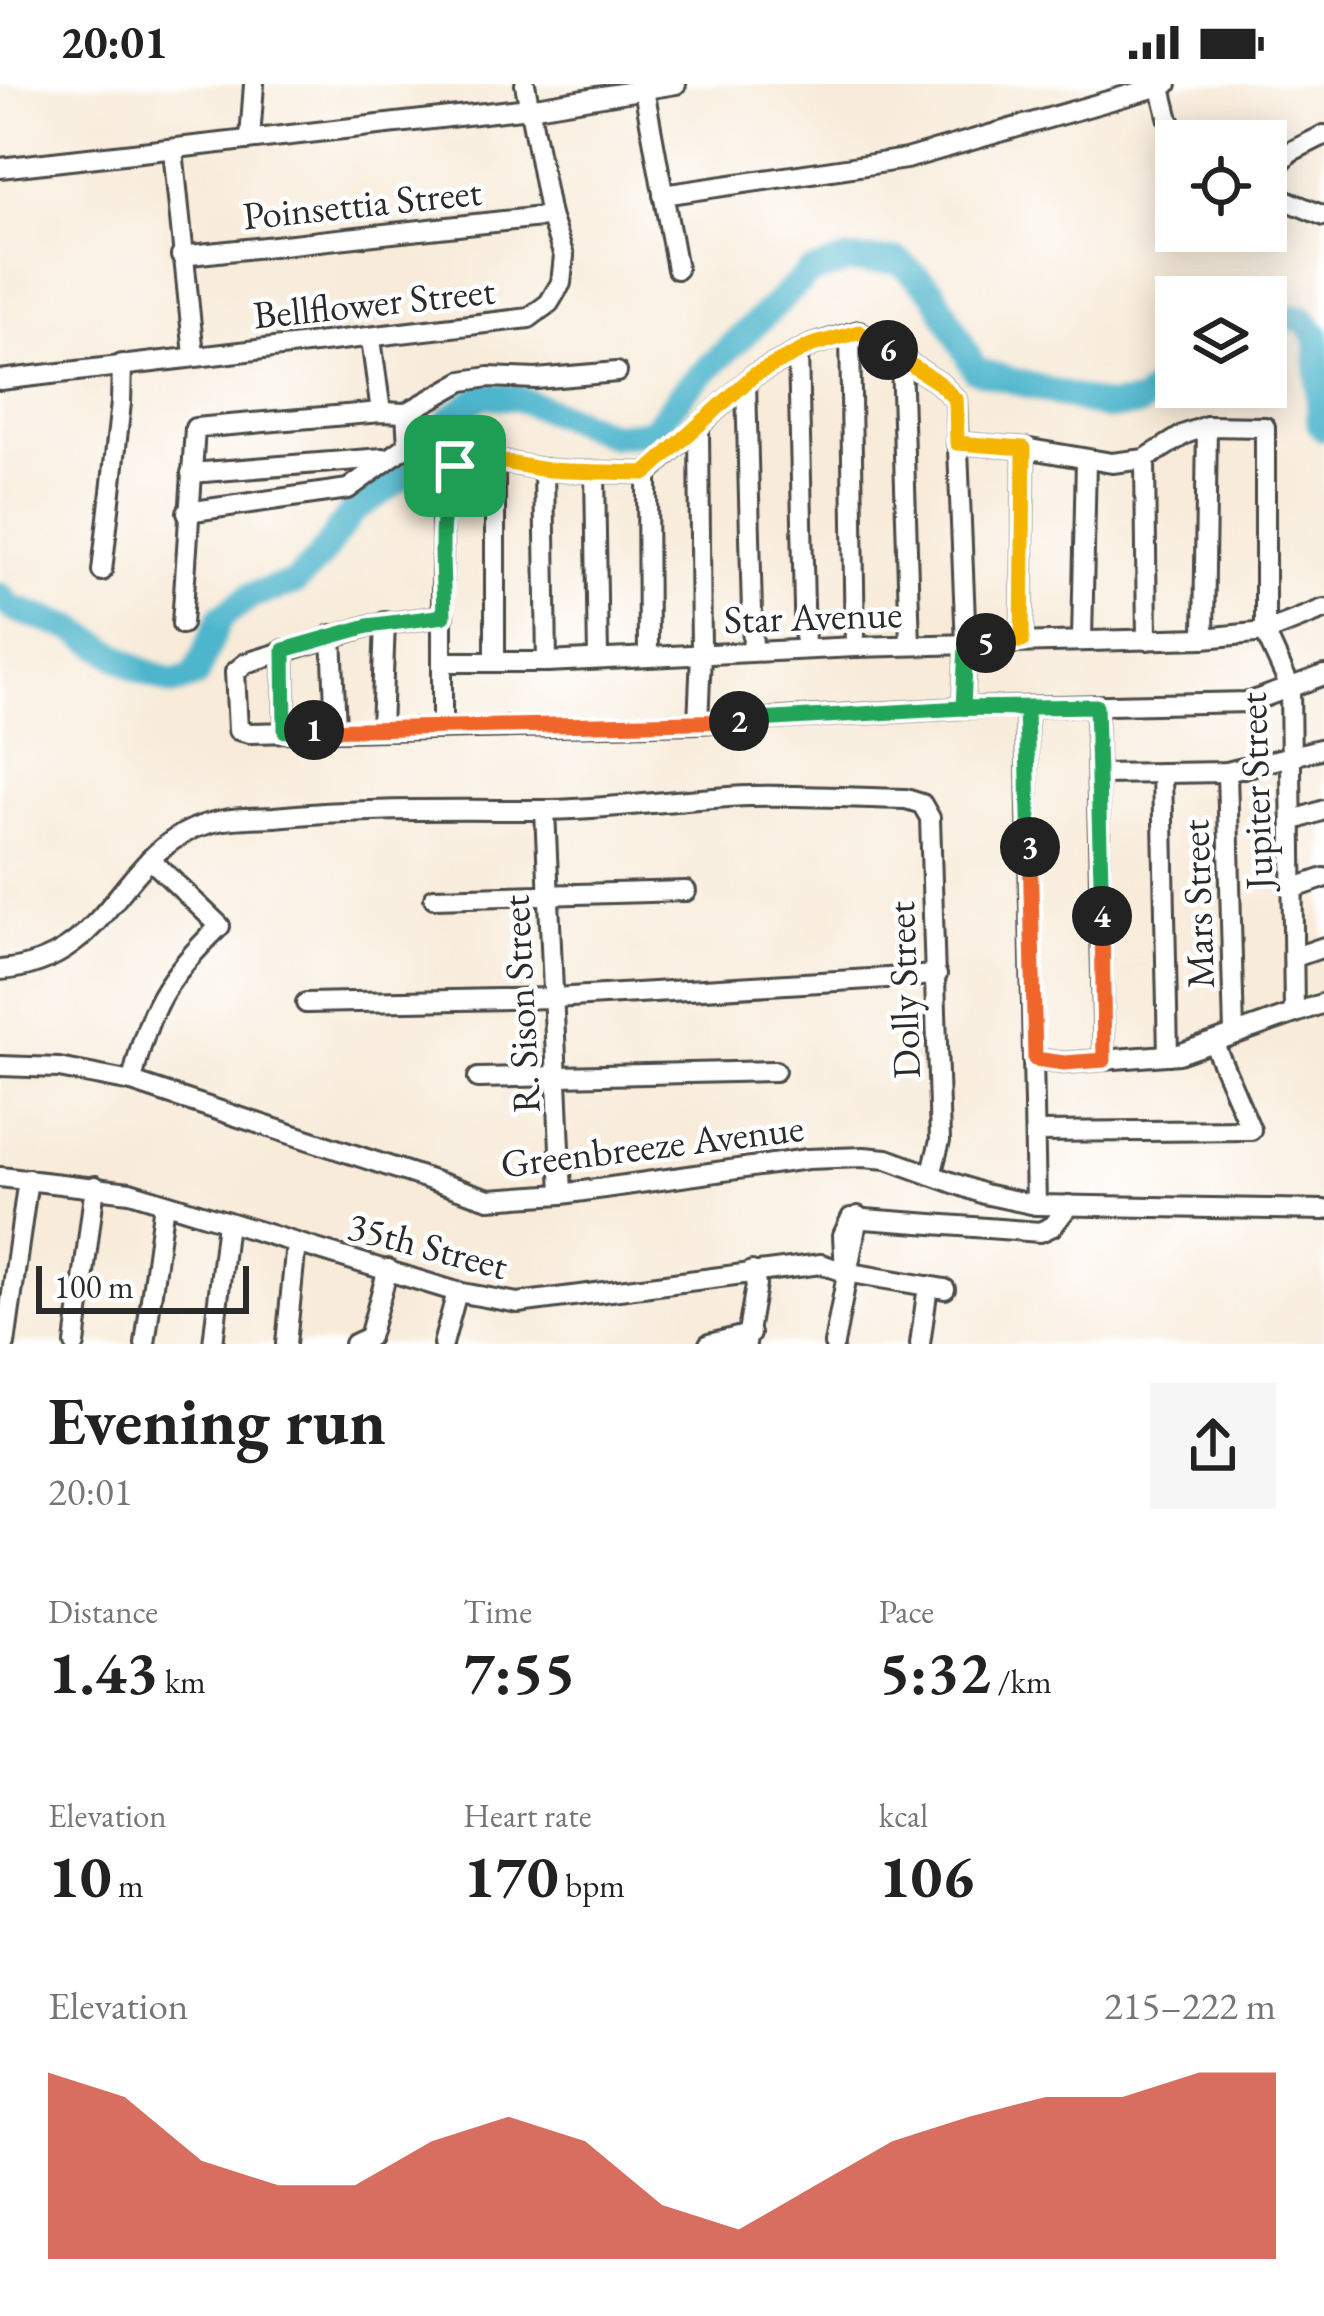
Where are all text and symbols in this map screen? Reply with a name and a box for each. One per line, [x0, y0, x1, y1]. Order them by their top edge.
text: 20:01 [60, 13, 168, 71]
map controls [1155, 120, 1287, 408]
button: locate [1155, 120, 1287, 252]
street label: Poinsettia Street [240, 166, 484, 241]
street label: Bellflower Street [251, 264, 497, 341]
button: layers [1155, 276, 1287, 408]
pin: 6 [858, 320, 918, 380]
text: 6 [879, 328, 897, 371]
pin [404, 415, 506, 517]
icon: arrive [422, 433, 488, 499]
street label: Star Avenue [723, 588, 903, 645]
pin: 5 [956, 613, 1016, 673]
text: 5 [977, 621, 995, 664]
pin: 2 [709, 691, 769, 751]
street label: Jupiter Street [1227, 691, 1285, 894]
text: 2 [730, 699, 748, 742]
pin: 1 [284, 700, 344, 760]
text: 1 [305, 708, 323, 751]
pin: 3 [1000, 817, 1060, 877]
street label: Mars Street [1169, 819, 1226, 989]
text: 3 [1021, 825, 1039, 868]
pin: 4 [1072, 886, 1132, 946]
street label: R. Sison Street [489, 894, 552, 1114]
text: 4 [1093, 894, 1111, 937]
street label: Dolly Street [875, 900, 932, 1080]
street label: Greenbreeze Avenue [498, 1102, 806, 1189]
street label: 35th Street [342, 1200, 513, 1291]
scale bar [36, 1260, 249, 1313]
text: 100 m [54, 1265, 134, 1308]
text: Evening run [48, 1378, 386, 1464]
button: share [1150, 1383, 1276, 1509]
text: 20:01 [48, 1466, 133, 1517]
text: Distance [48, 1590, 158, 1633]
text: Time [463, 1590, 532, 1633]
text: Pace [879, 1590, 934, 1633]
text: 1.43 [48, 1633, 158, 1711]
text: 7:55 [463, 1633, 575, 1711]
text: 5:32 [879, 1633, 991, 1711]
text: km [158, 1660, 206, 1703]
text: /km [991, 1660, 1052, 1703]
text: Elevation [48, 1794, 167, 1837]
text: Heart rate [463, 1794, 592, 1837]
text: kcal [879, 1794, 928, 1837]
text: 10 [48, 1837, 111, 1915]
text: 170 [463, 1837, 559, 1915]
text: 106 [879, 1837, 974, 1915]
text: m [111, 1864, 144, 1907]
text: bpm [559, 1864, 625, 1907]
text: Elevation [48, 1980, 188, 2031]
text: 215–222 m [1104, 1980, 1276, 2031]

